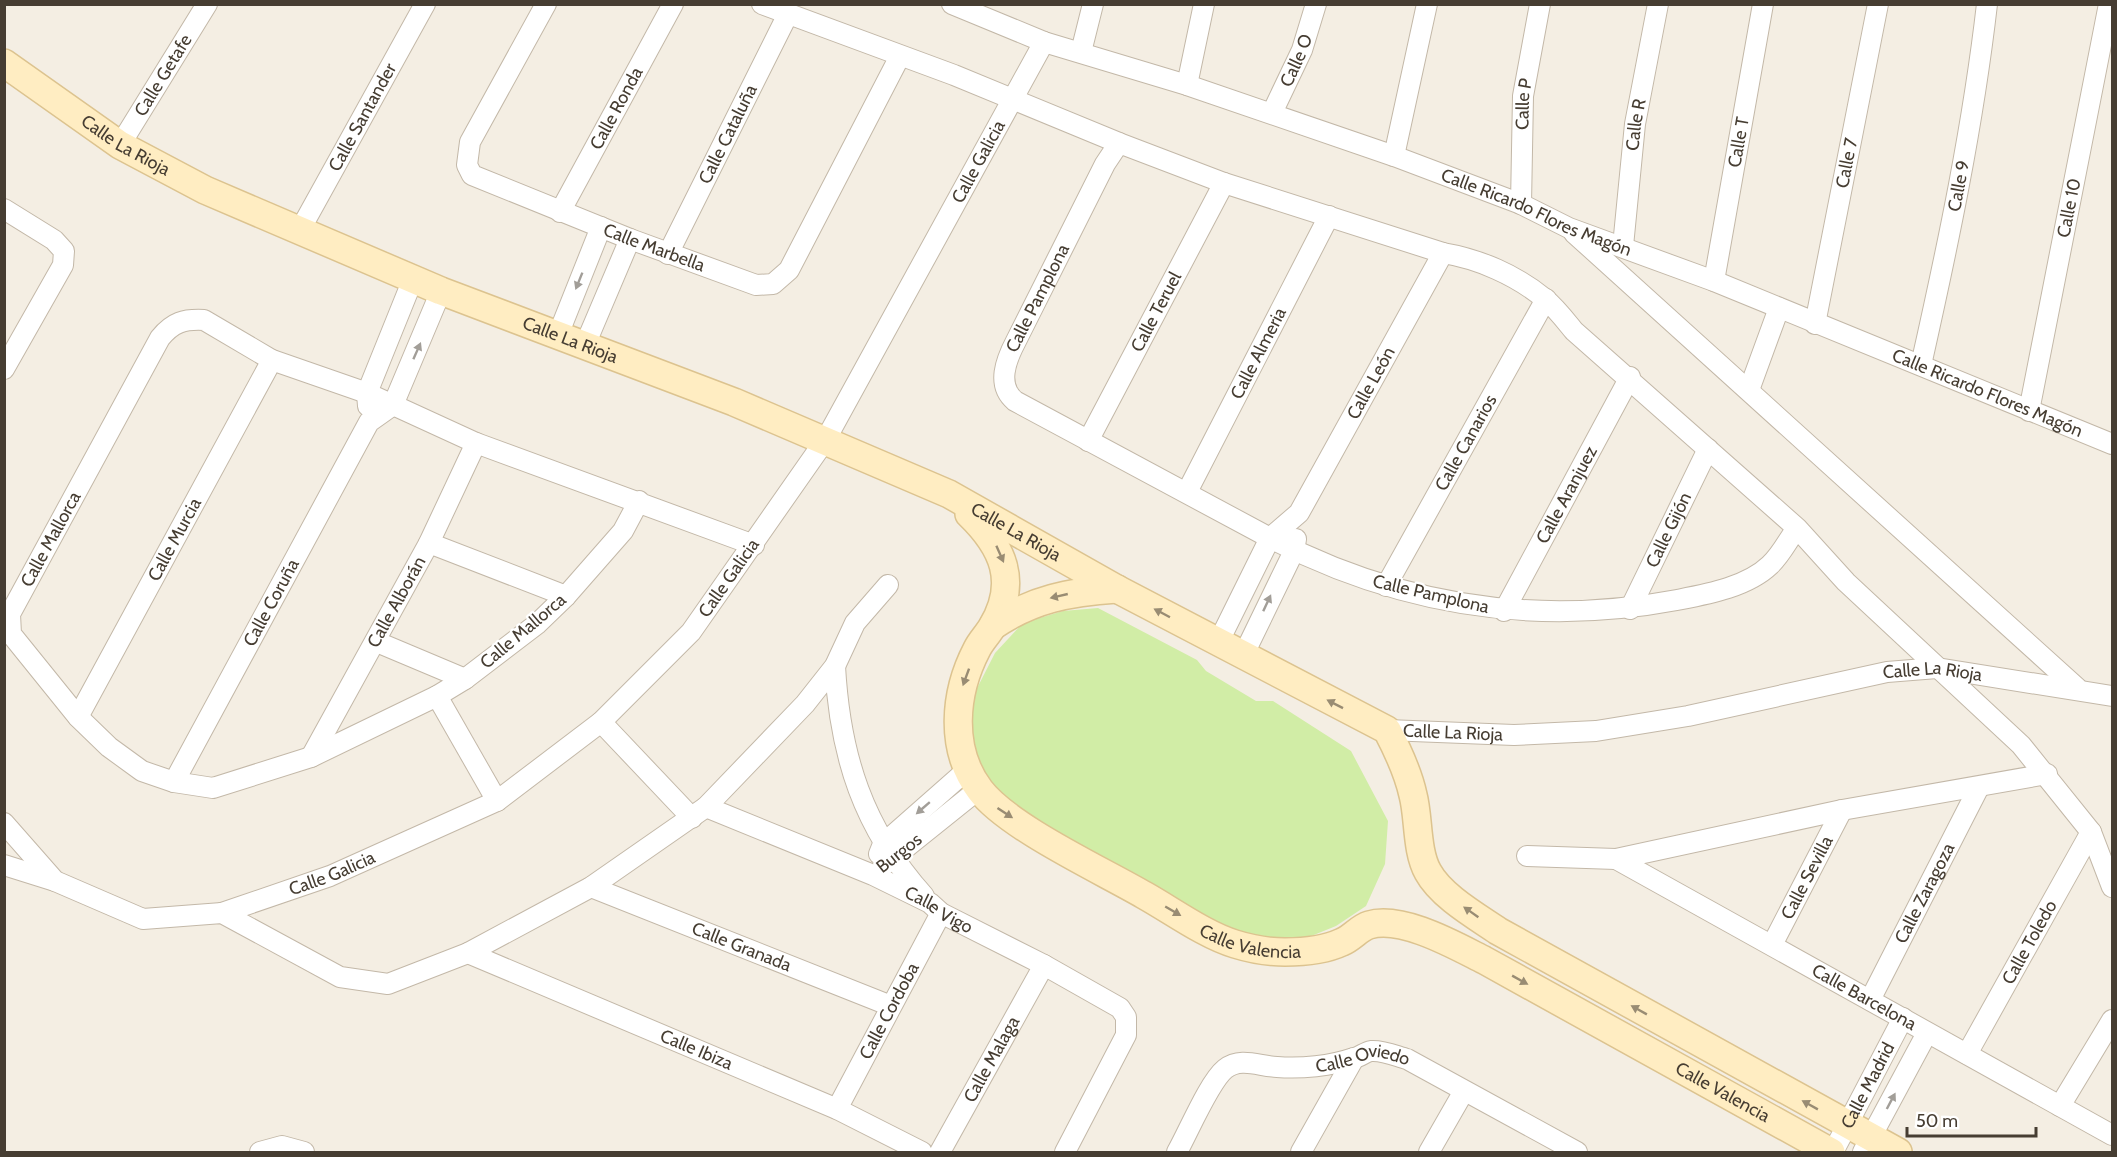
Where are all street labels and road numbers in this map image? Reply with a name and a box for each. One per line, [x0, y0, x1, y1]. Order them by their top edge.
street label: Calle Getafe [129, 30, 197, 120]
street label: Calle O [1275, 31, 1317, 90]
street label: Calle Santander [324, 59, 401, 175]
street label: Calle Ronda [585, 63, 648, 153]
street label: Calle P [1511, 76, 1537, 130]
street label: Calle Cataluña [694, 81, 762, 187]
street label: Calle R [1621, 97, 1651, 152]
street label: Calle La Rioja [77, 110, 174, 181]
street label: Calle T [1723, 115, 1754, 169]
street label: Calle Galicia [947, 116, 1010, 207]
street label: Calle 7 [1831, 136, 1862, 190]
street label: Calle 9 [1943, 159, 1974, 213]
street label: Calle Ricardo Flores Magón [1438, 164, 1635, 261]
street label: Calle 10 [2052, 176, 2085, 239]
street label: Calle Marbella [600, 218, 708, 277]
street label: Calle Pamplona [1001, 240, 1074, 356]
street label: Calle Teruel [1126, 267, 1187, 356]
street label: Calle Almeria [1226, 304, 1291, 403]
street label: Calle La Rioja [519, 312, 621, 368]
street label: Calle León [1342, 343, 1400, 423]
street label: Calle Ricardo Flores Magón [1889, 344, 2086, 442]
street label: Calle Canarios [1430, 391, 1501, 495]
street label: Calle Aranjuez [1531, 442, 1602, 547]
street label: Calle Mallorca [16, 487, 86, 591]
street label: Calle Gijón [1641, 489, 1696, 571]
street label: Calle Murcia [143, 494, 206, 585]
street label: Calle La Rioja [967, 498, 1065, 566]
street label: Calle Galicia [694, 534, 764, 622]
street label: Calle Alborán [362, 553, 430, 651]
street label: Calle Coruña [239, 555, 304, 650]
street label: Calle Pamplona [1371, 570, 1492, 618]
street label: Calle Mallorca [476, 589, 571, 673]
street label: Calle La Rioja [1882, 657, 1984, 686]
street label: Calle La Rioja [1403, 720, 1504, 746]
street label: Burgos [872, 828, 926, 878]
street label: Calle Sevilla [1776, 832, 1838, 923]
street label: Calle Zaragoza [1890, 839, 1960, 947]
street label: Calle Galicia [286, 846, 379, 900]
street label: Calle Vigo [901, 881, 977, 938]
street label: Calle Toledo [1997, 896, 2062, 988]
street label: Calle Granada [689, 917, 795, 976]
street label: Calle Valencia [1196, 919, 1302, 963]
street label: Calle Cordoba [854, 959, 924, 1063]
street label: Calle Barcelona [1808, 959, 1921, 1035]
street label: Calle Malaga [959, 1012, 1024, 1106]
street label: Calle Ibiza [657, 1024, 736, 1075]
street label: Calle Madrid [1836, 1039, 1899, 1132]
street label: Calle Oviedo [1314, 1040, 1412, 1077]
street label: Calle Valencia [1672, 1057, 1774, 1127]

